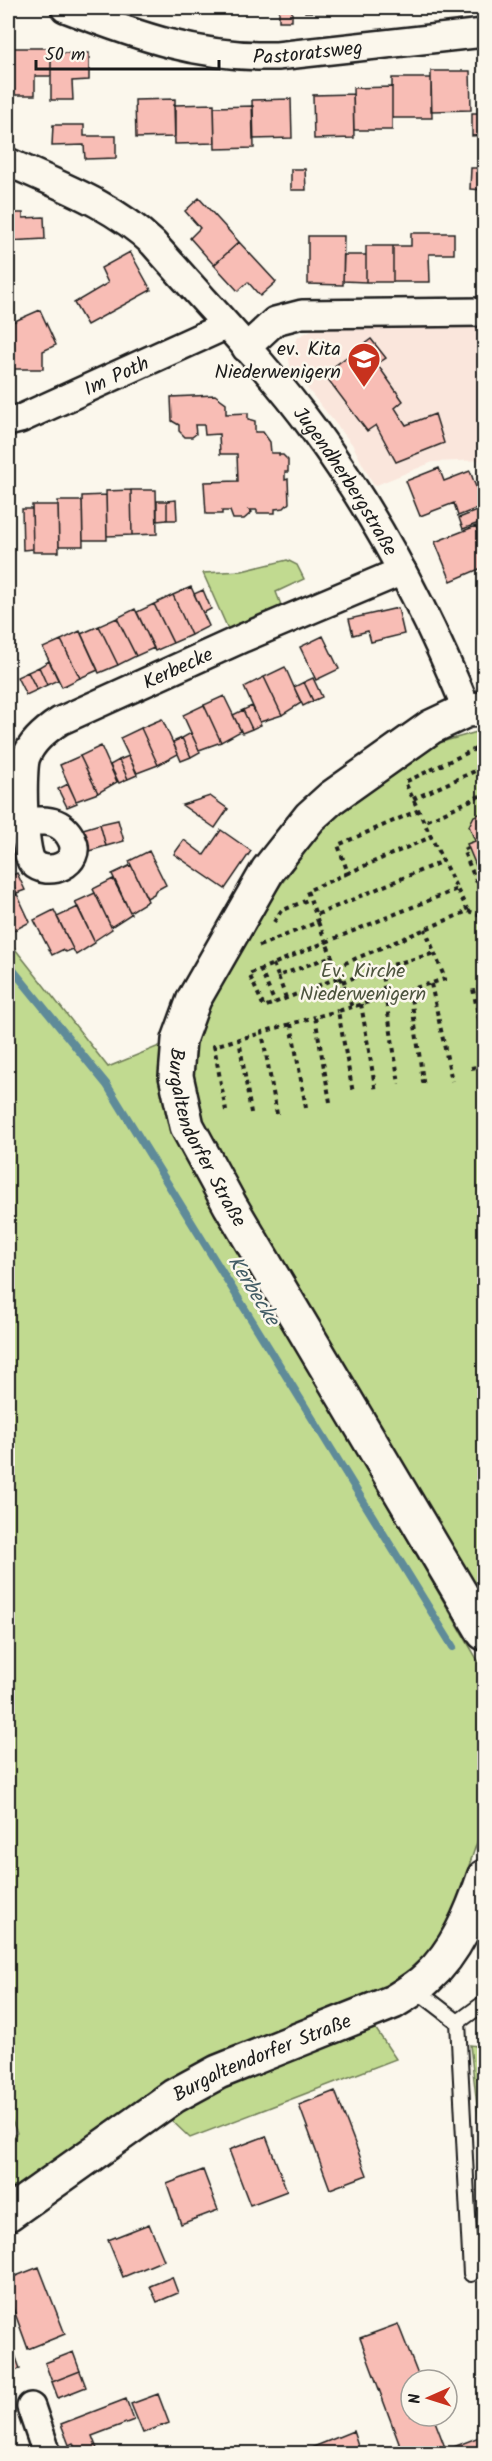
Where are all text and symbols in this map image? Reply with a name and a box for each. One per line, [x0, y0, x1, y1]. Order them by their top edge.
scale bar [36, 33, 219, 71]
street label: Pastoratsweg [253, 33, 364, 74]
text: 50 m [45, 41, 85, 70]
place label: ev. Kita Niederwenigern [214, 334, 341, 389]
school or university icon: ev. Kita Niederwenigern [346, 341, 382, 388]
street label: Im Poth [79, 348, 155, 406]
street label: Jugendherbergstraße [284, 400, 405, 563]
street label: Kerbecke [138, 640, 219, 699]
park label: Ev. Kirche Niederwenigern [300, 956, 426, 1011]
street label: Burgaltendorfer Straße [158, 1047, 254, 1234]
water label: Kerbecke [218, 1249, 289, 1335]
street label: Burgaltendorfer Straße [168, 2006, 357, 2112]
north arrow [399, 2368, 459, 2428]
text: N [403, 2393, 428, 2404]

